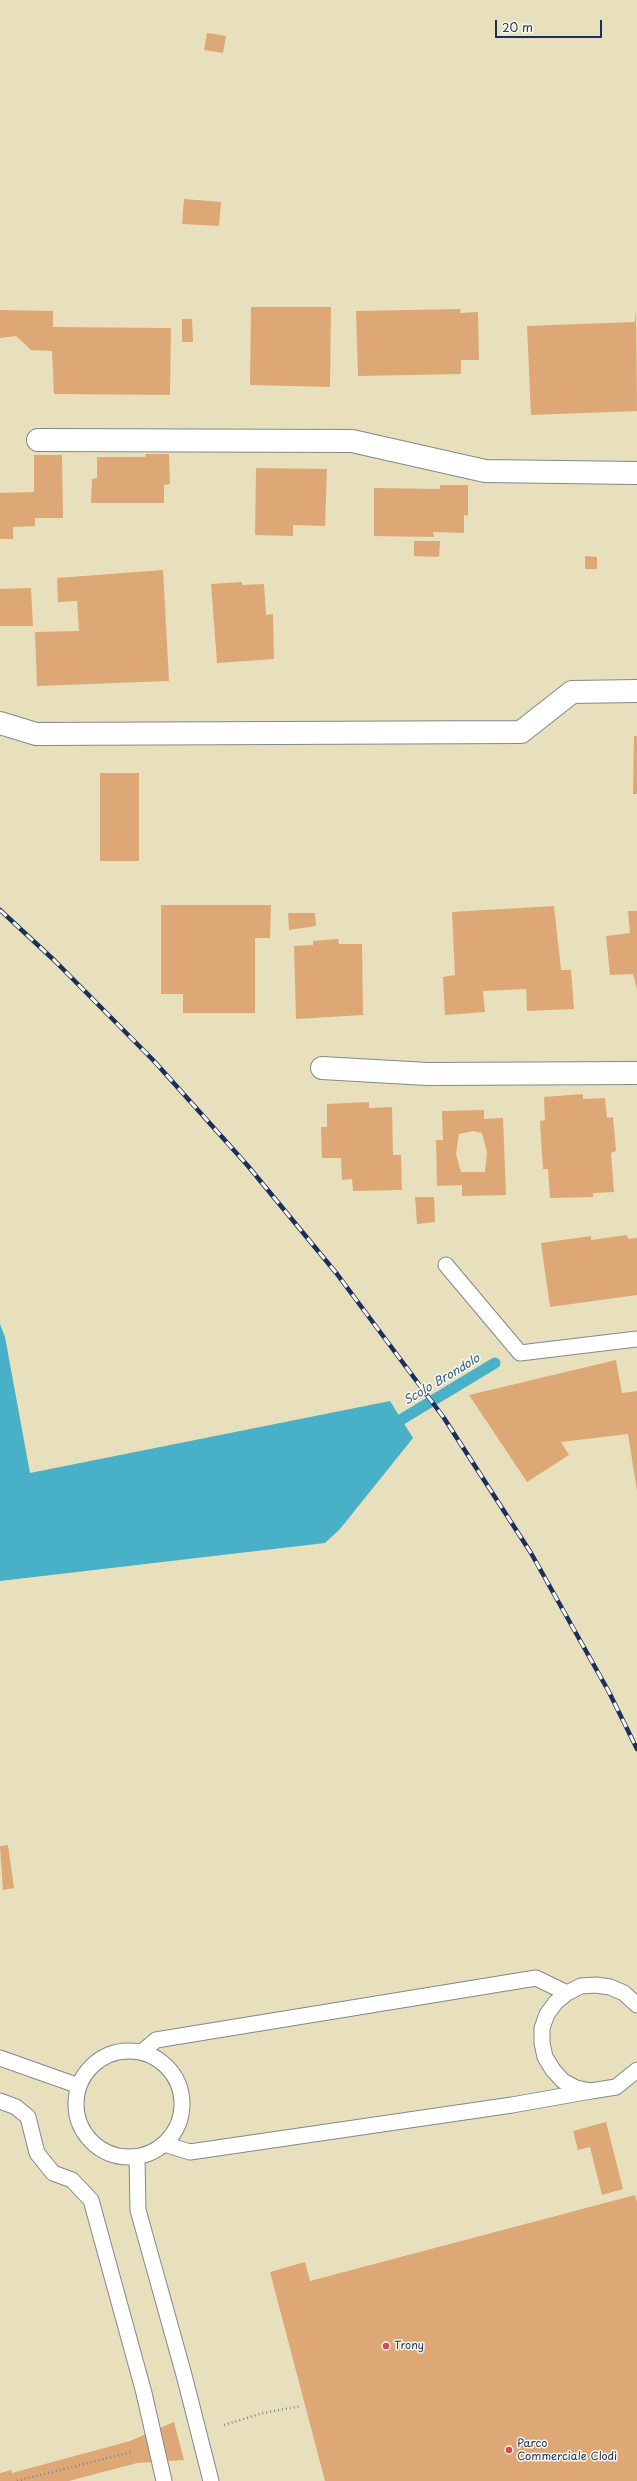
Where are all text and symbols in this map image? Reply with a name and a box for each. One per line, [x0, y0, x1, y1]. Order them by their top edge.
scale bar [497, 12, 604, 38]
text: 20 m [502, 18, 533, 36]
water label: Scolo Brondolo [401, 1352, 483, 1408]
place label: Trony [394, 2339, 424, 2353]
marker: Trony [381, 2341, 391, 2351]
place label: Parco Commerciale Clodì [517, 2437, 617, 2463]
marker: Parco Commerciale Clodì [504, 2445, 514, 2455]

